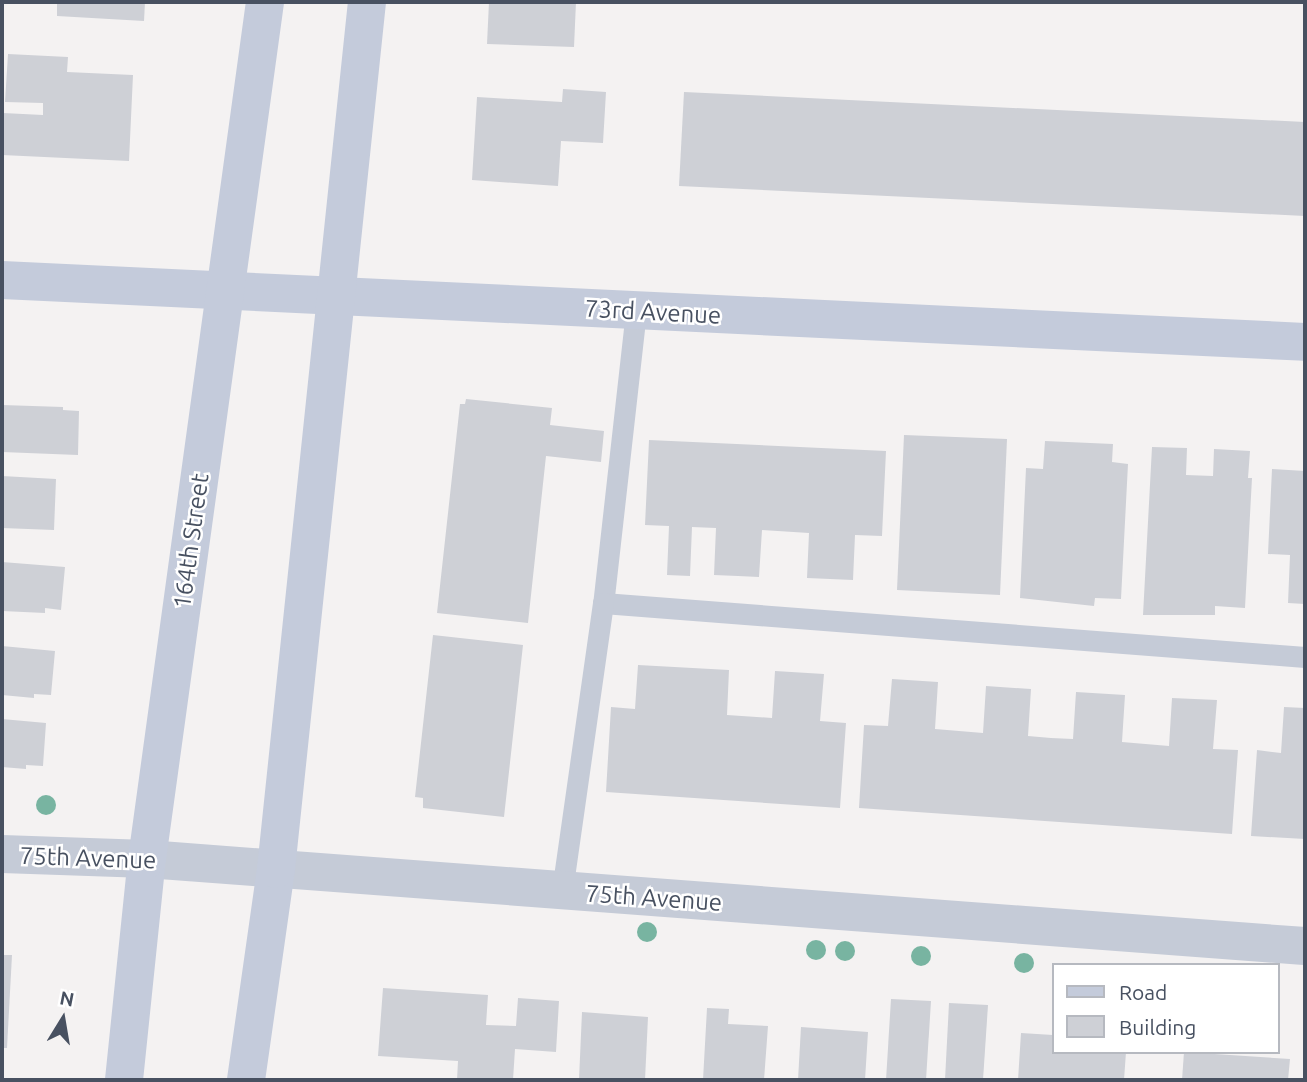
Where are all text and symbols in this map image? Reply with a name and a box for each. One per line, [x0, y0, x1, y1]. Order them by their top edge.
street label: 73rd Avenue [584, 294, 722, 330]
street label: 164th Street [167, 472, 215, 610]
street label: 75th Avenue [19, 841, 157, 875]
street label: 75th Avenue [585, 879, 723, 917]
legend [1052, 963, 1279, 1054]
text: Road [1119, 980, 1167, 1004]
north arrow [28, 984, 98, 1054]
text: N [58, 986, 76, 1011]
text: Building [1119, 1015, 1196, 1039]

